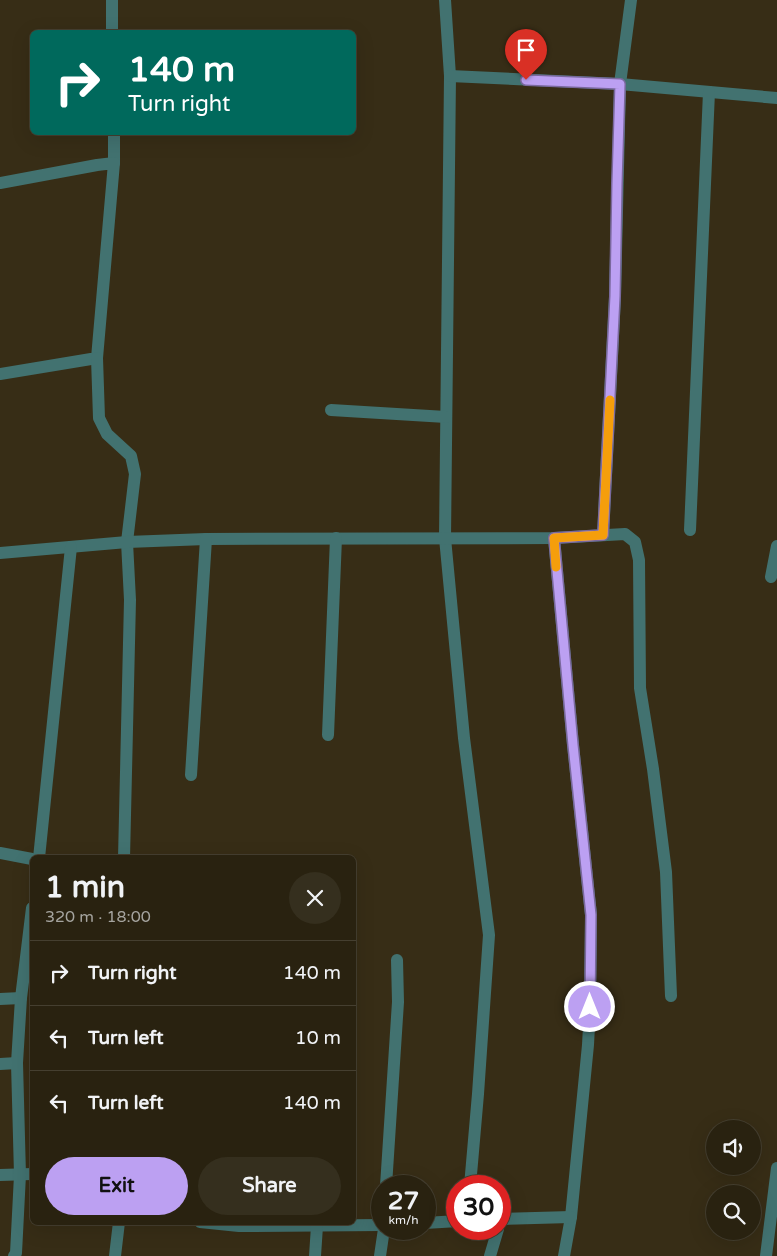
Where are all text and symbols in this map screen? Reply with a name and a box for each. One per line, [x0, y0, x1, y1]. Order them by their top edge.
pin [505, 29, 547, 80]
icon: arrive [512, 36, 540, 64]
text: 140 m [128, 49, 235, 91]
icon: right [45, 50, 110, 115]
text: Turn right [128, 91, 230, 117]
text: 1 min [45, 869, 125, 906]
button: close [289, 872, 341, 924]
text: 320 m · 18:00 [45, 907, 151, 927]
icon: right [45, 959, 73, 987]
text: Turn right [88, 962, 176, 984]
text: 140 m [283, 962, 341, 984]
position arrow [563, 980, 615, 1032]
icon: left [45, 1024, 73, 1052]
text: Turn left [88, 1027, 164, 1049]
text: 10 m [295, 1027, 341, 1049]
icon: left [45, 1089, 73, 1117]
text: Turn left [88, 1092, 164, 1114]
text: 140 m [283, 1092, 341, 1114]
map controls [706, 1120, 761, 1240]
button: sound [706, 1120, 761, 1175]
button: Exit [45, 1157, 188, 1215]
button: Share [198, 1157, 341, 1215]
speed limit sign: 30 [446, 1175, 511, 1240]
button: search [706, 1185, 761, 1240]
text: 27 [388, 1186, 419, 1216]
text: km/h [388, 1213, 419, 1227]

